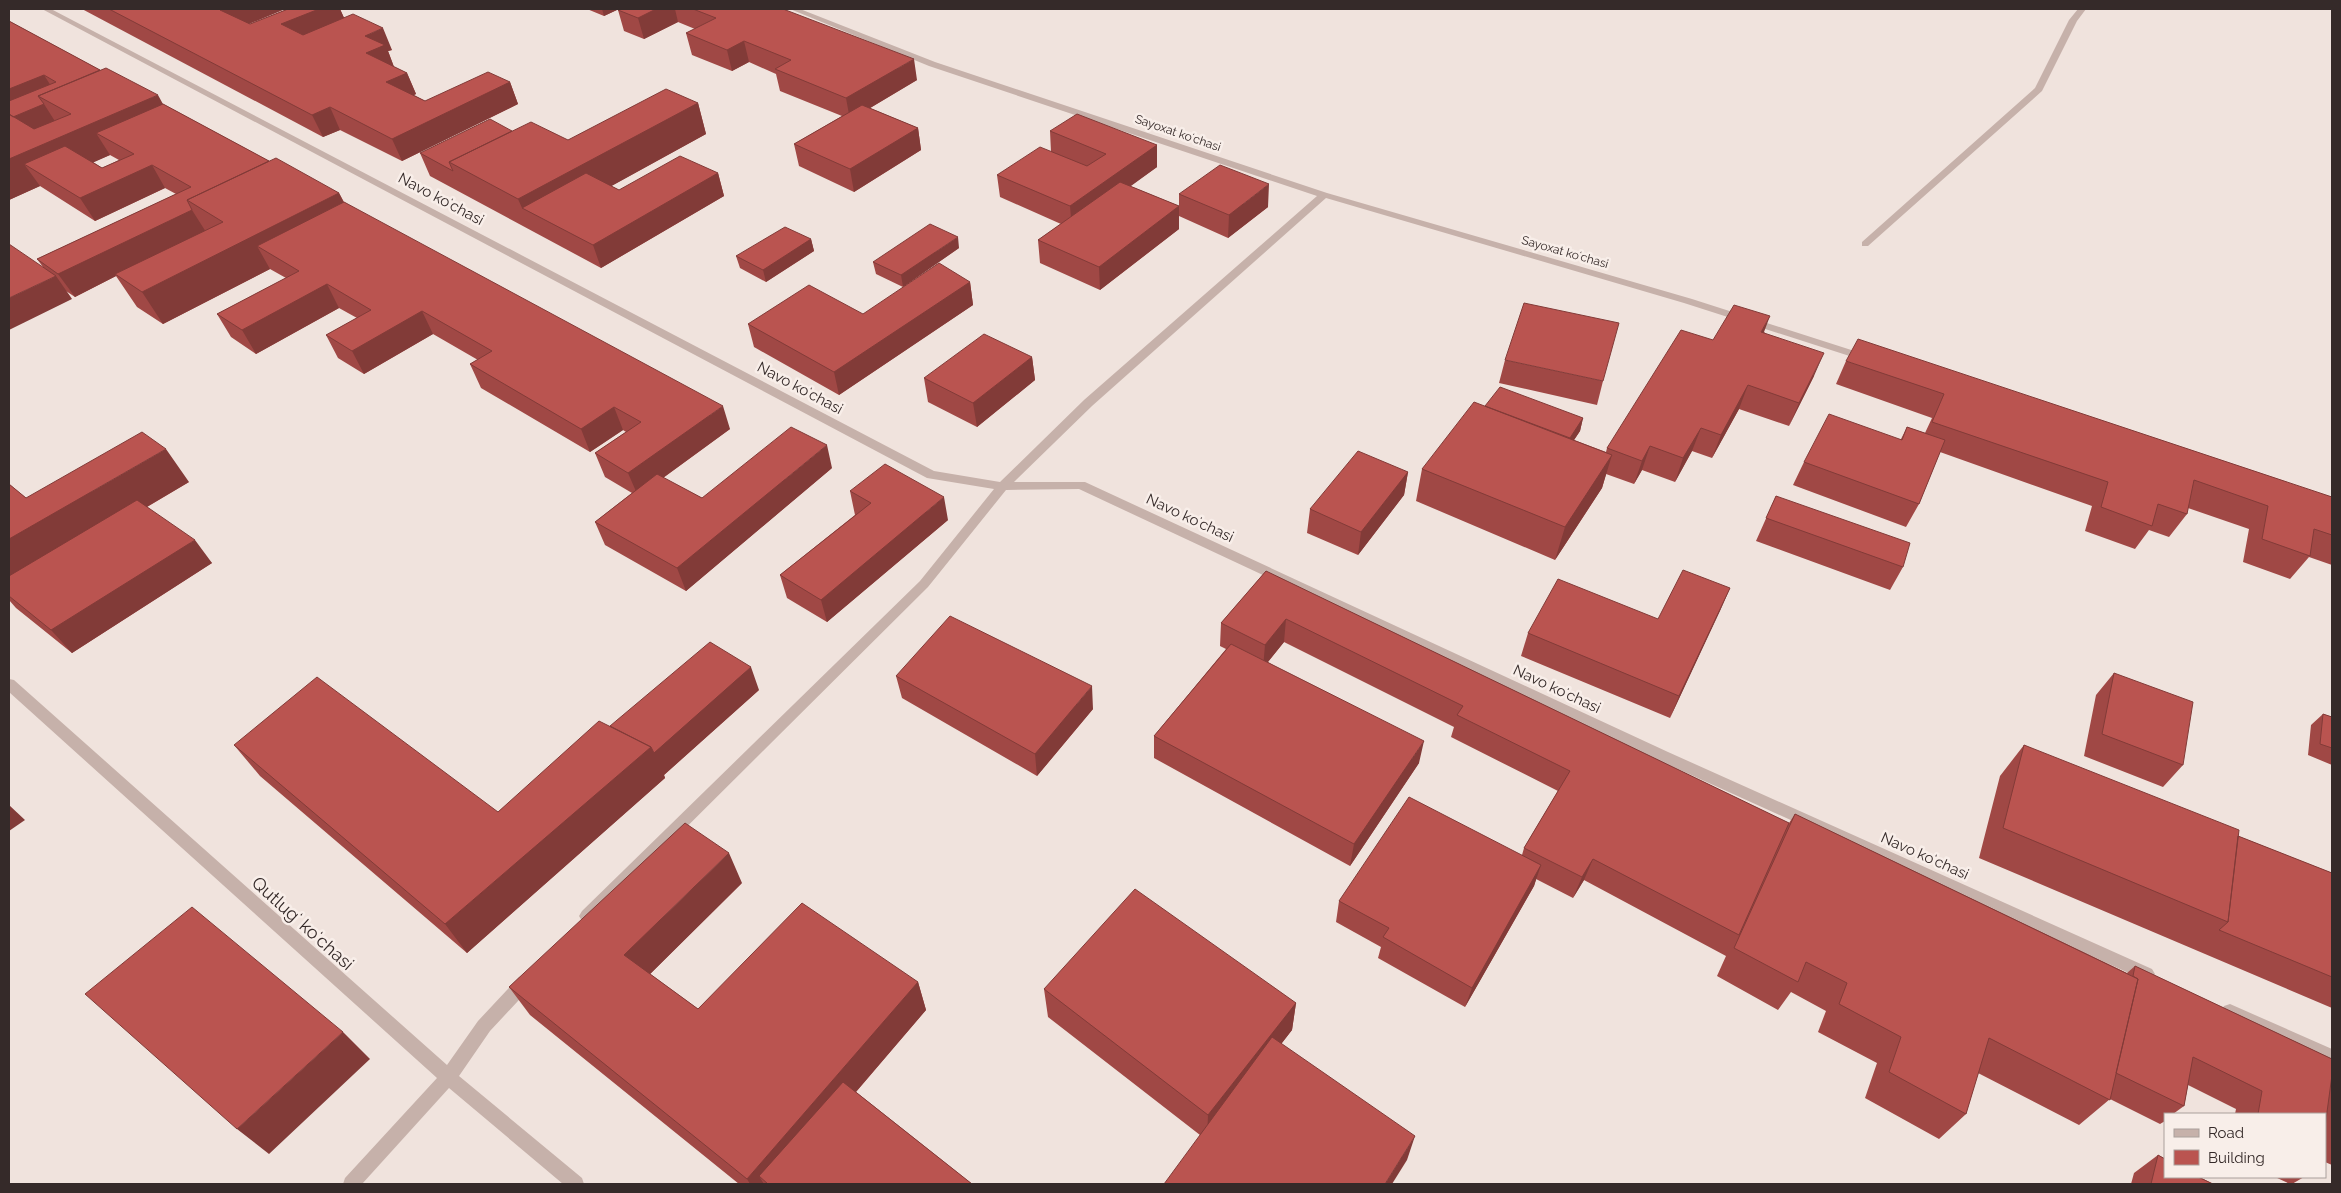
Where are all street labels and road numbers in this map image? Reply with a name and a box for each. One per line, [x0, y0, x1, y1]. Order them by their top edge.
street label: Sayoxat koʻchasi [1133, 112, 1223, 154]
street label: Navo koʻchasi [395, 169, 487, 229]
street label: Sayoxat koʻchasi [1520, 233, 1610, 271]
street label: Navo koʻchasi [754, 358, 846, 418]
street label: Navo koʻchasi [1143, 490, 1237, 546]
street label: Navo koʻchasi [1510, 661, 1604, 717]
street label: Navo koʻchasi [1878, 829, 1972, 883]
street label: Qutlugʻ koʻchasi [248, 872, 358, 974]

